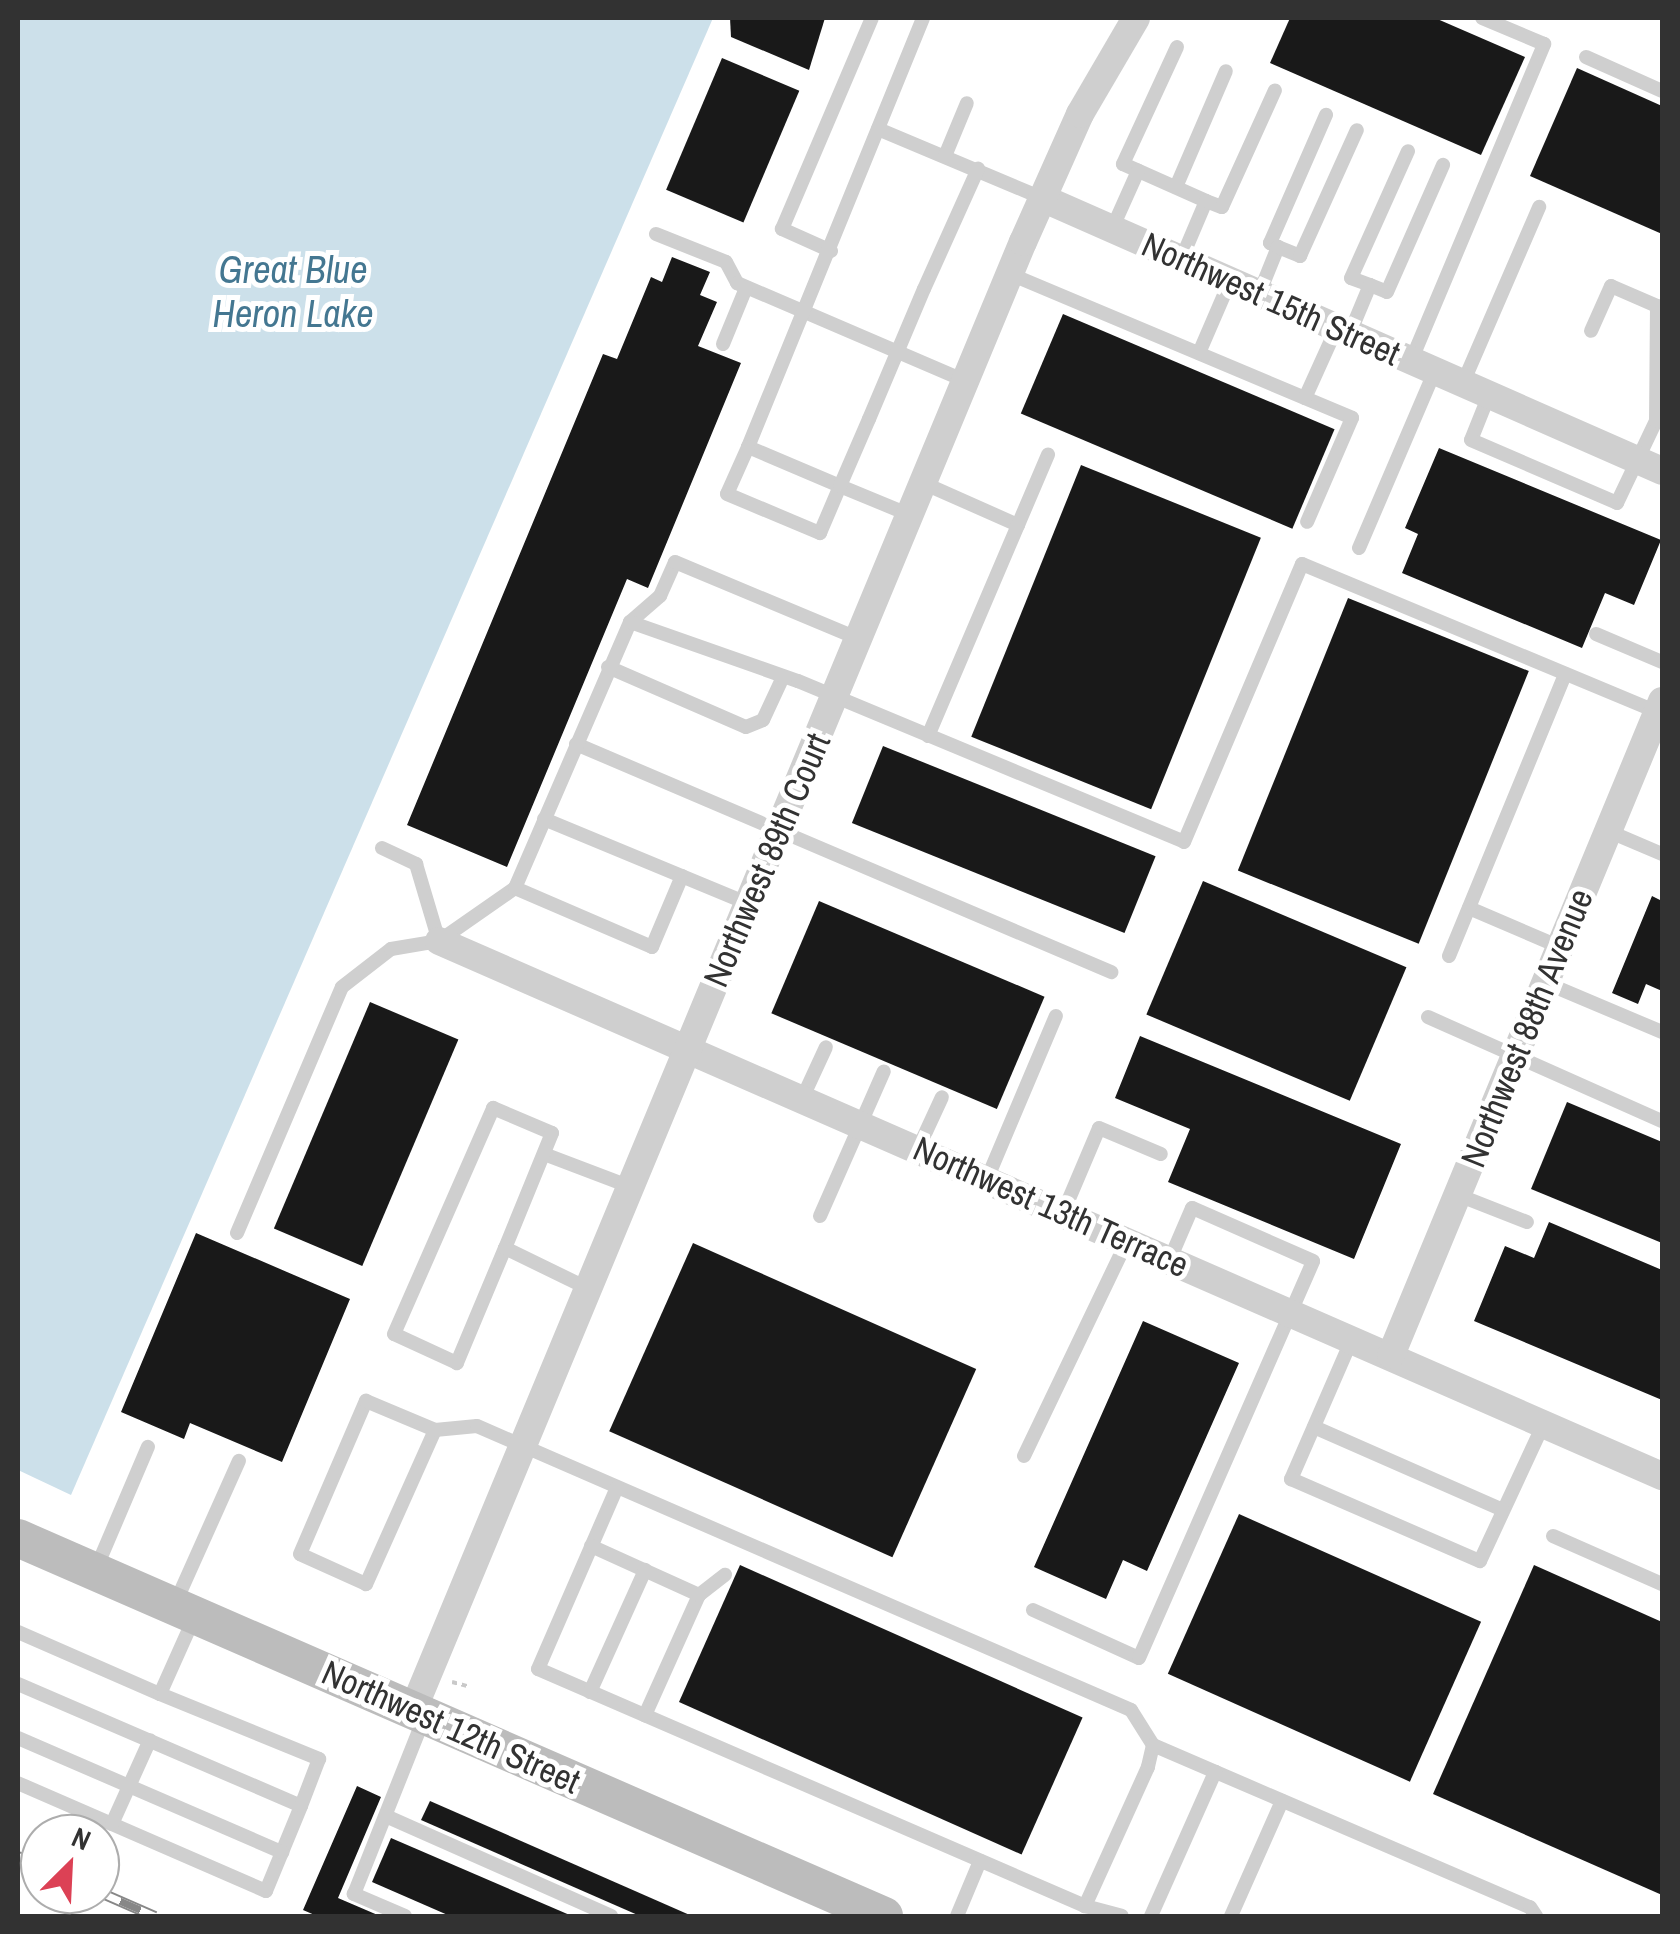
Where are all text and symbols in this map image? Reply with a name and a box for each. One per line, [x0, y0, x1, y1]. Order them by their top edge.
street label: Northwest 15th Street [1136, 223, 1406, 375]
water label: Great Blue Heron Lake [212, 247, 374, 336]
street label: Northwest 89th Court [695, 727, 839, 993]
street label: Northwest 88th Avenue [1452, 882, 1602, 1174]
street label: Northwest 13th Terrace [907, 1127, 1195, 1287]
street label: Northwest 12th Street [316, 1651, 586, 1803]
north arrow [20, 1814, 120, 1914]
text: N [66, 1818, 97, 1859]

